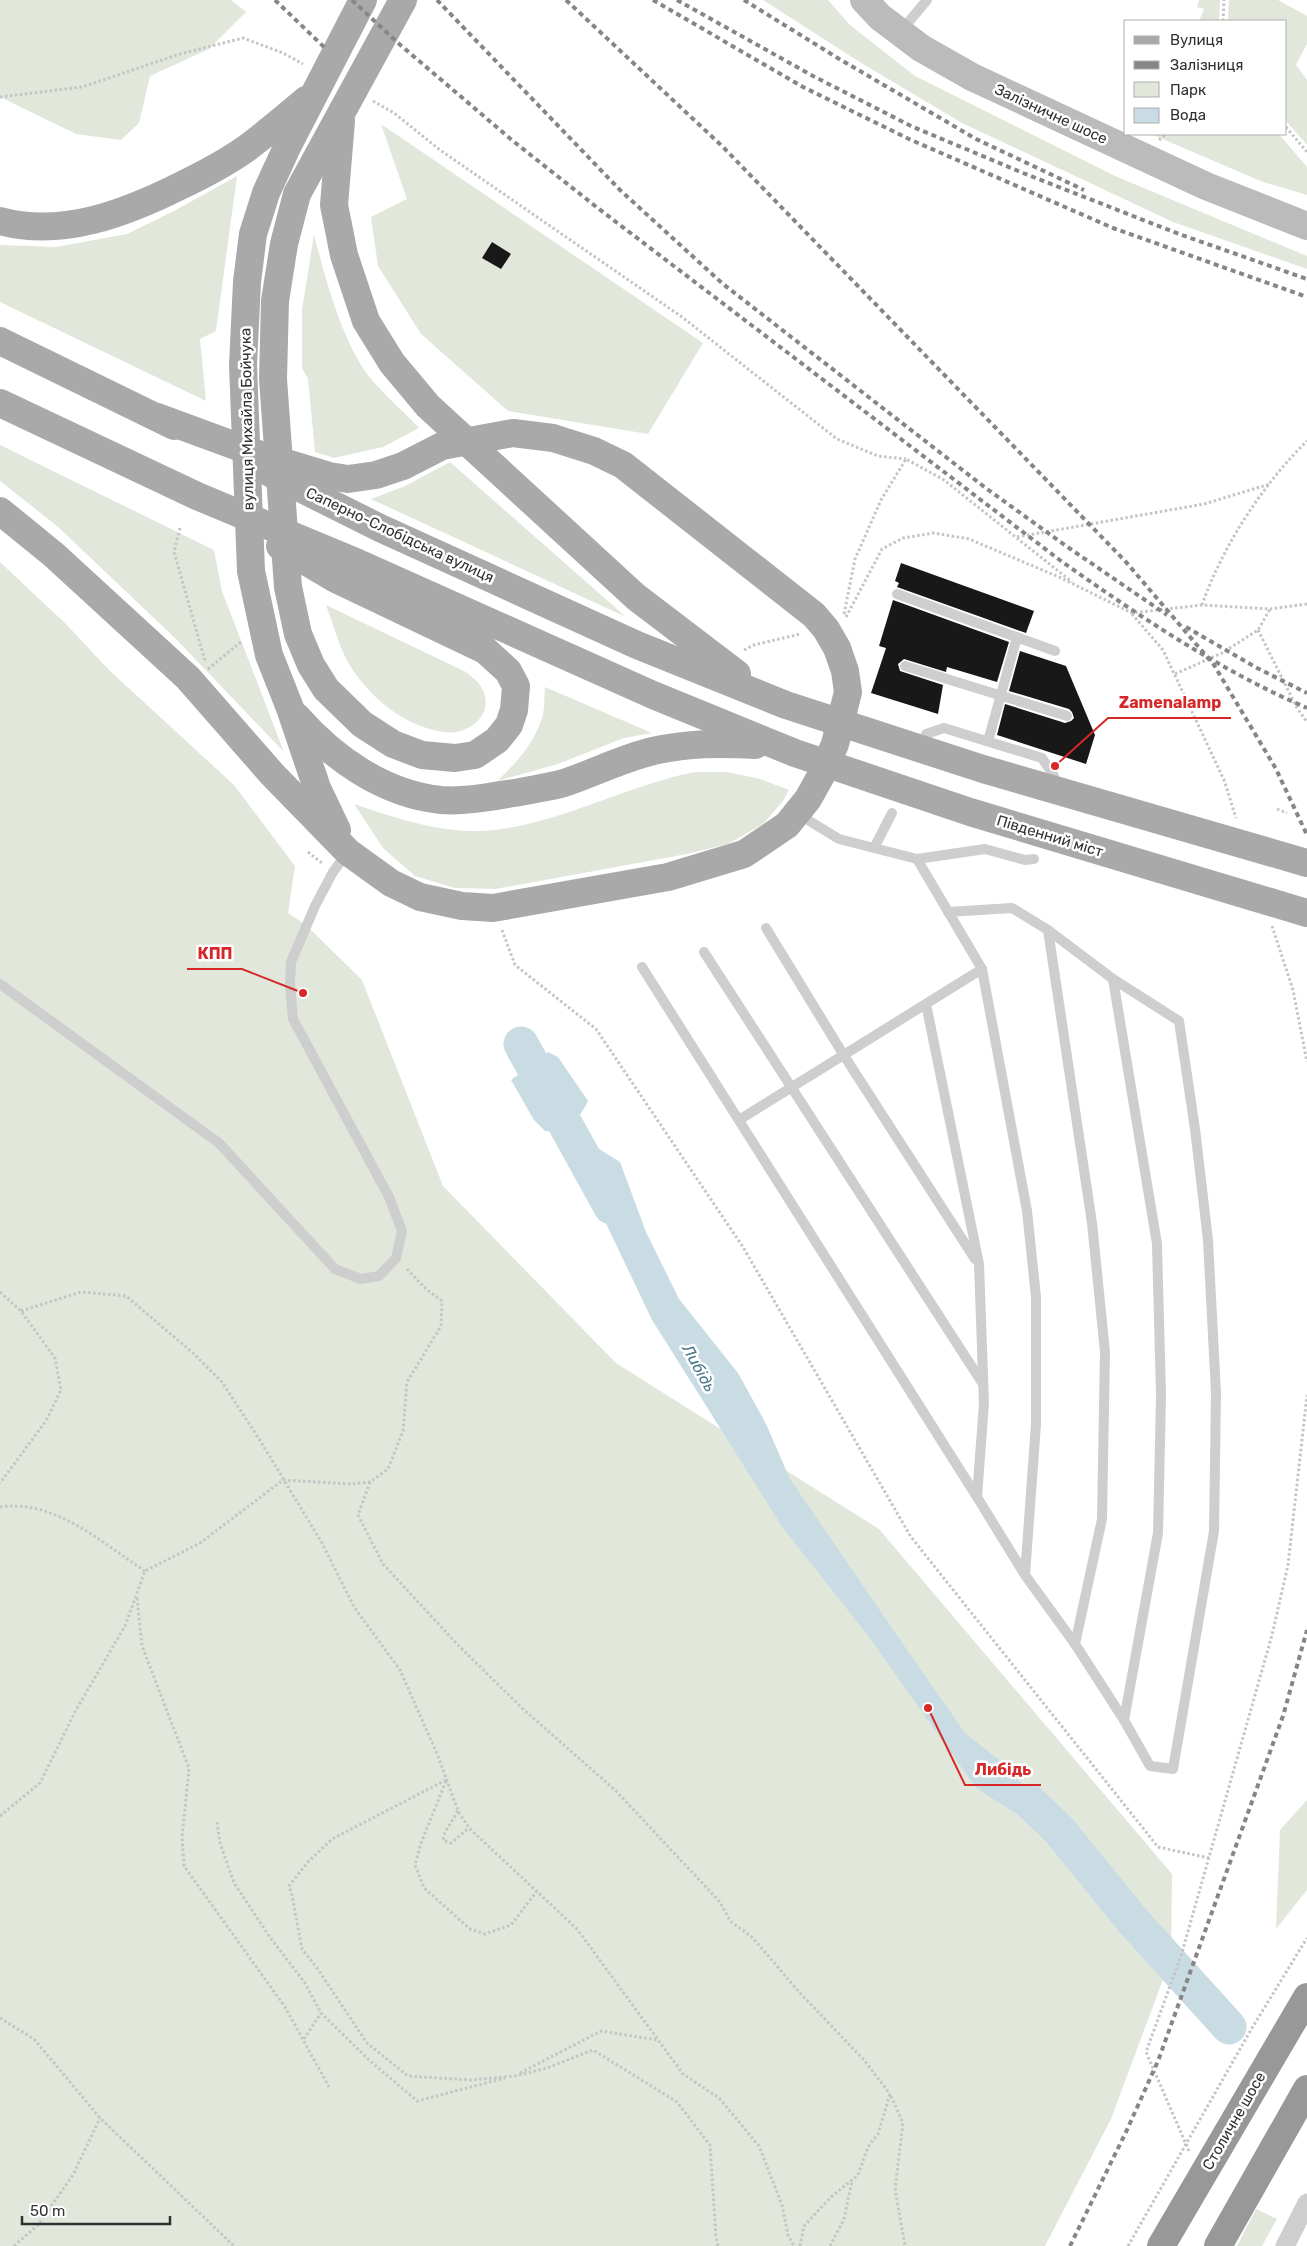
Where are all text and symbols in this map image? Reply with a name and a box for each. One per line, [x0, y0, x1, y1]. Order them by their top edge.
legend [1124, 20, 1287, 135]
text: Вулиця [1170, 31, 1223, 49]
text: Залізниця [1170, 56, 1243, 74]
street label: Залізничне шосе [992, 80, 1110, 148]
text: Парк [1170, 81, 1206, 99]
text: Вода [1170, 106, 1206, 124]
street label: вулиця Михайла Бойчука [236, 328, 258, 510]
street label: Саперно-Слобідська вулиця [303, 483, 497, 587]
callout: Zamenalamp [1108, 687, 1231, 718]
text: Zamenalamp [1119, 693, 1221, 712]
street label: Південний міст [995, 811, 1106, 861]
callout: КПП [187, 938, 242, 969]
text: КПП [197, 944, 233, 963]
water label: Либідь [678, 1340, 720, 1395]
callout: Либідь [965, 1754, 1041, 1785]
text: Либідь [975, 1760, 1031, 1779]
street label: Столичне шосе [1199, 2069, 1269, 2173]
scale bar [22, 2194, 170, 2226]
text: 50 m [30, 2202, 65, 2220]

